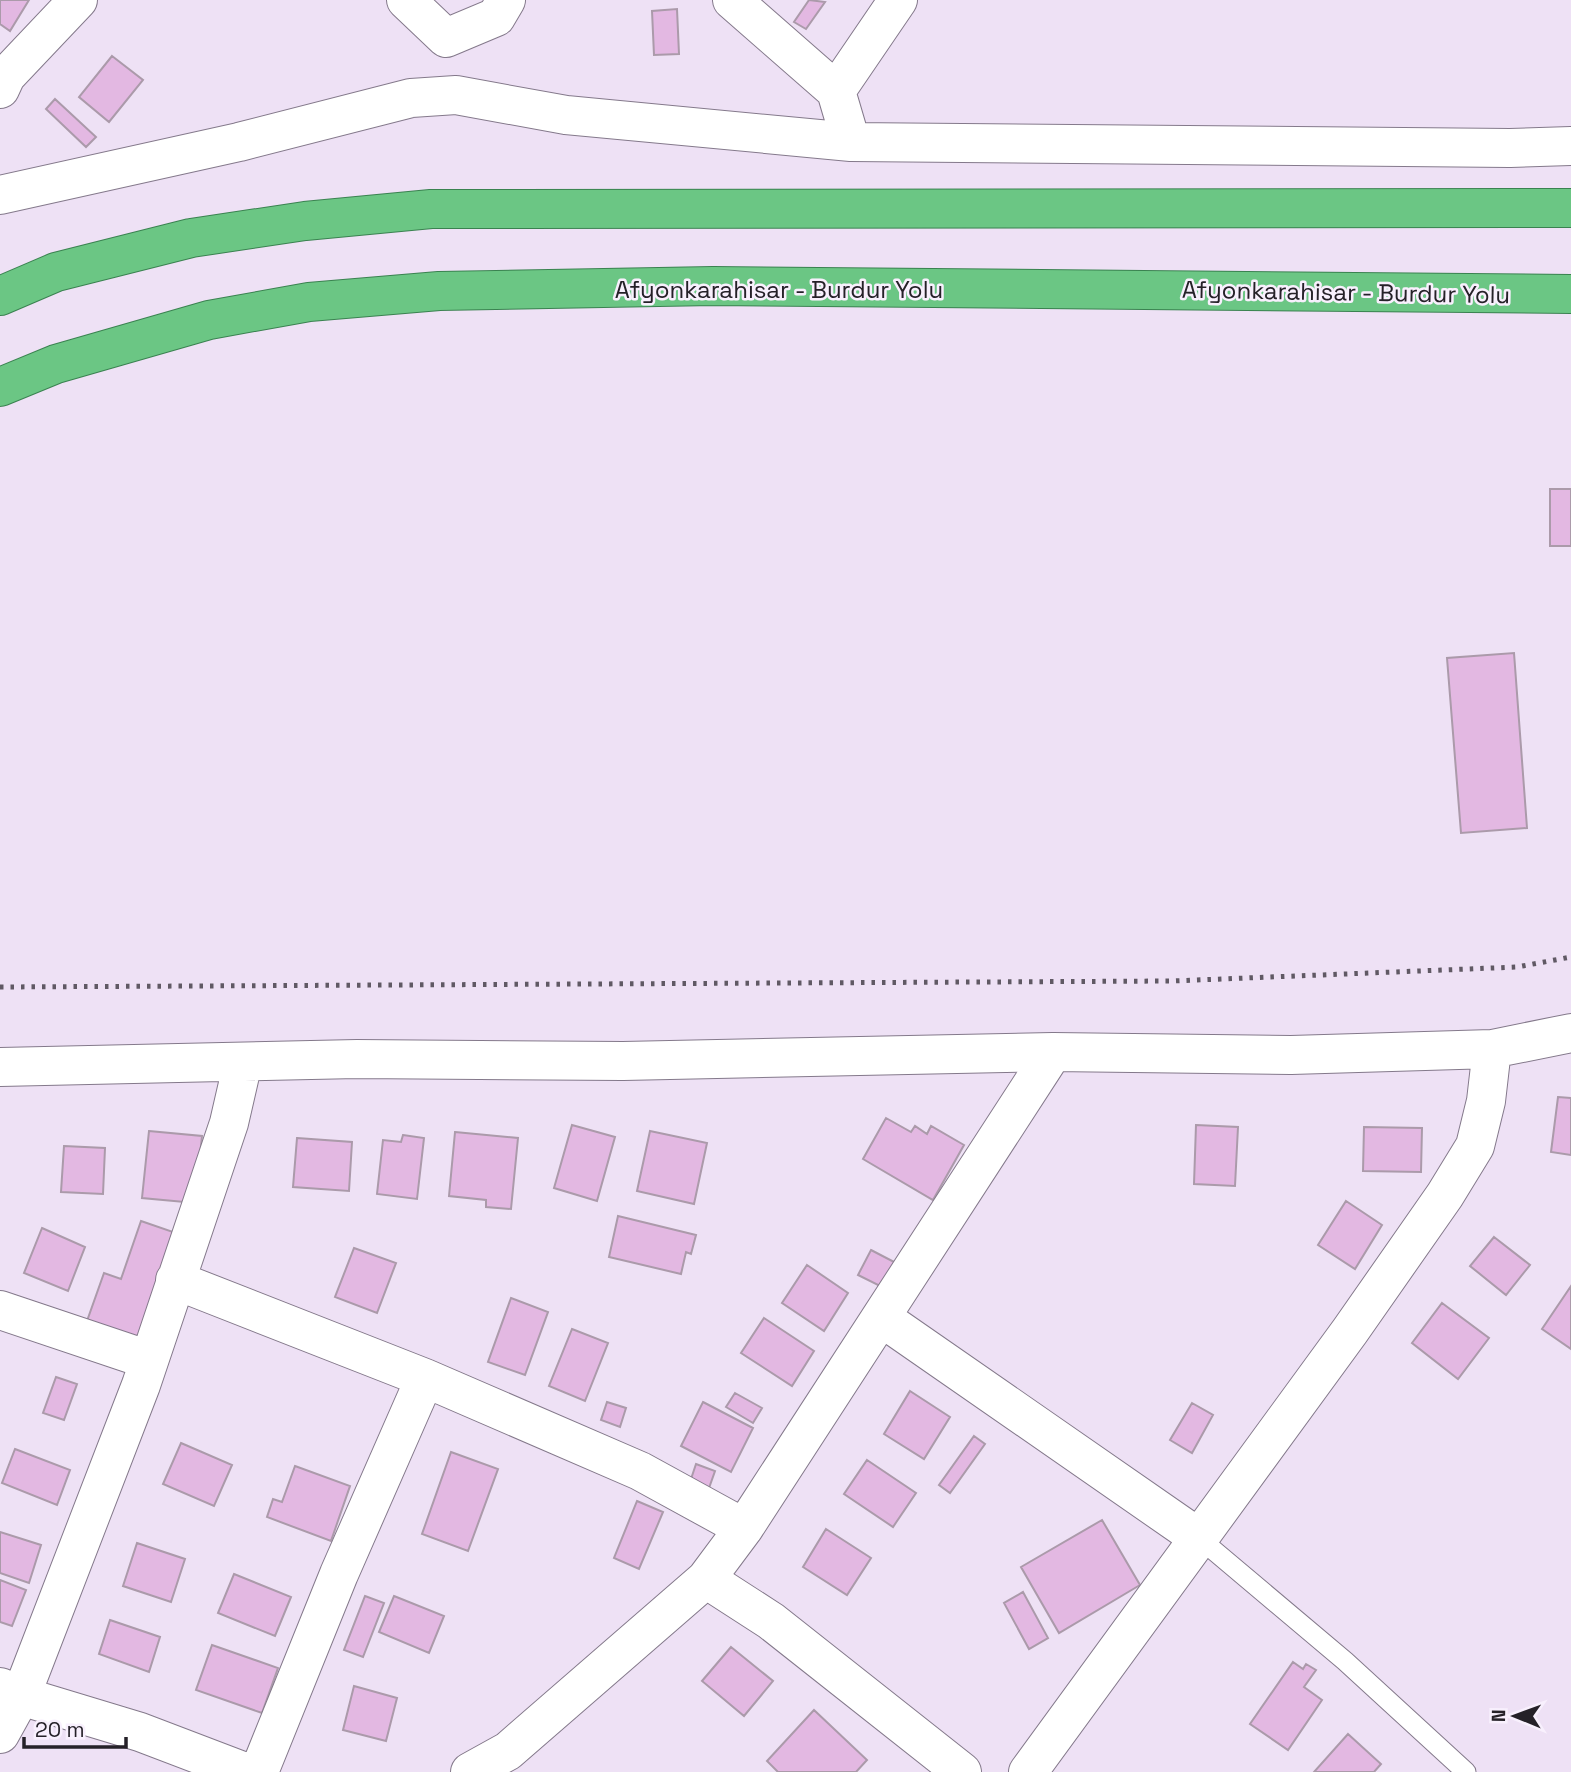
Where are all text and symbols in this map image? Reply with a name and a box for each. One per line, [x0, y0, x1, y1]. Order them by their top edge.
street label: Afyonkarahisar - Burdur Yolu [615, 274, 943, 305]
street label: Afyonkarahisar - Burdur Yolu [1182, 274, 1510, 310]
north arrow [1480, 1681, 1550, 1751]
scale bar [24, 1706, 126, 1750]
text: N [1486, 1709, 1511, 1722]
text: 20 m [35, 1716, 85, 1743]

